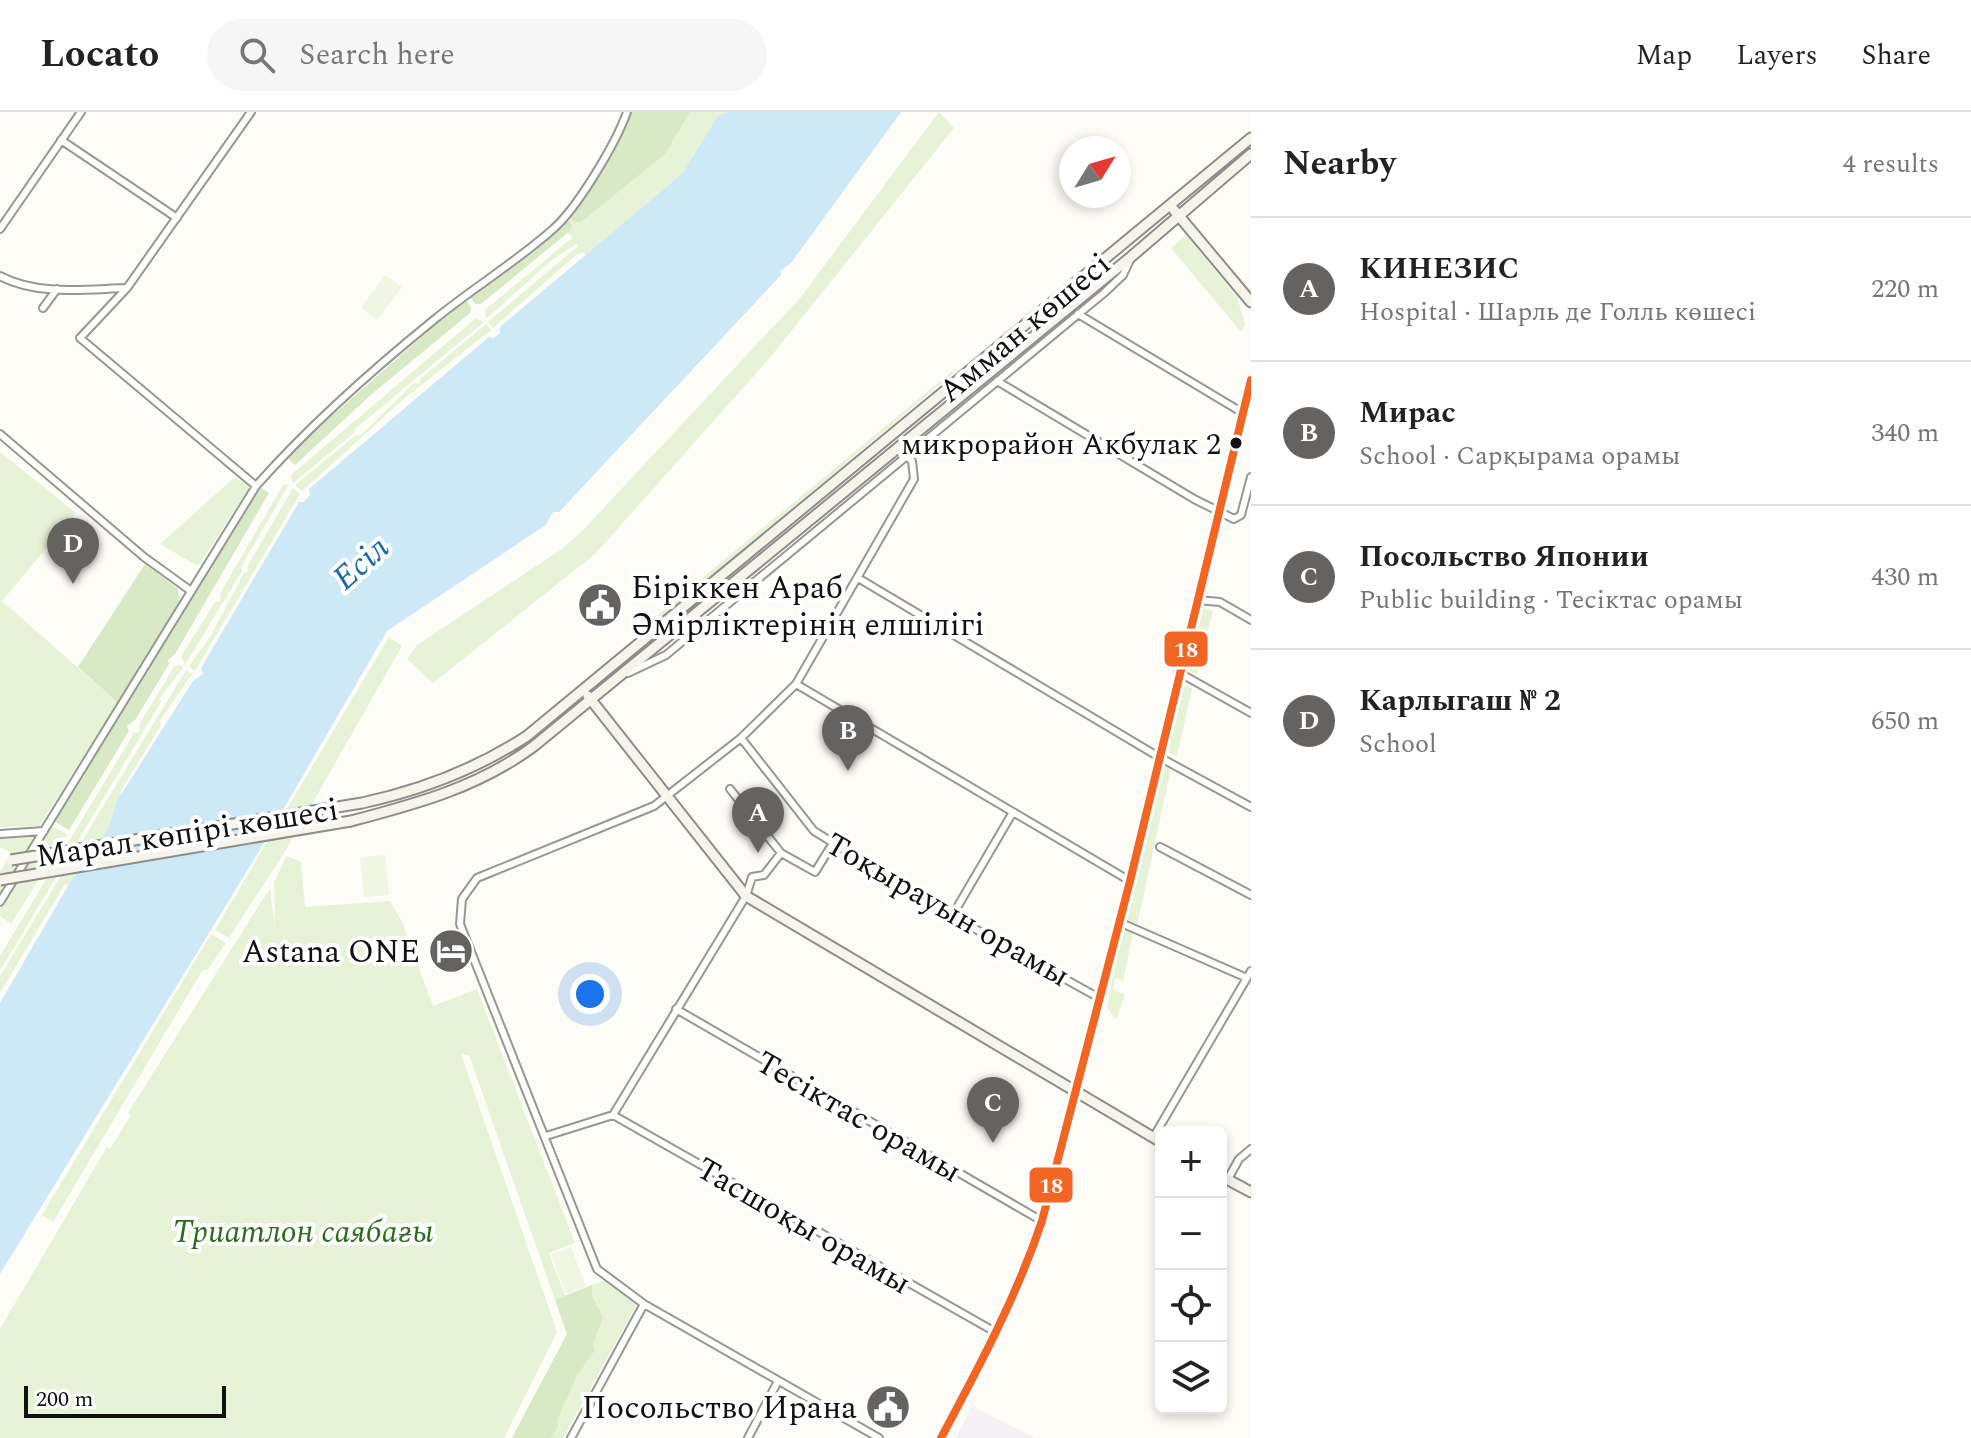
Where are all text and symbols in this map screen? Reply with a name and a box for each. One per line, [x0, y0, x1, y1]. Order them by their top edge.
search box [207, 19, 767, 91]
text: Locato [40, 26, 159, 84]
text: Search here [299, 32, 455, 78]
icon: search [235, 33, 279, 77]
text: Map [1636, 34, 1692, 77]
text: Layers [1736, 34, 1818, 77]
text: Share [1862, 34, 1931, 77]
north arrow [1059, 136, 1131, 208]
text: Nearby [1283, 138, 1396, 190]
text: 4 results [1843, 144, 1939, 184]
street label: Амман көшесі [928, 241, 1122, 415]
text: КИНЕЗИС [1359, 246, 1519, 292]
text: A [1299, 269, 1319, 309]
text: 220 m [1871, 269, 1939, 309]
text: Hospital · Шарль де Голль көшесі [1359, 292, 1756, 332]
text: Мирас [1359, 390, 1456, 436]
text: B [1300, 413, 1318, 453]
text: 340 m [1871, 413, 1939, 453]
place label: микрорайон Акбулак 2 [901, 422, 1221, 468]
marker: микрорайон Акбулак 2 [1228, 435, 1244, 451]
text: School · Сарқырама орамы [1359, 436, 1680, 476]
pin: D [47, 518, 99, 584]
water label: Есіл [321, 523, 402, 603]
text: Посольство Японии [1359, 534, 1649, 580]
text: C [1300, 557, 1318, 597]
text: 430 m [1871, 557, 1939, 597]
place label: Біріккен Араб Әмірліктерінің елшілігі [631, 564, 985, 650]
text: Public building · Тесіктас орамы [1359, 580, 1743, 620]
public building icon: Біріккен Араб Әмірліктерінің елшілігі [576, 581, 624, 629]
line badge: 18 [1163, 630, 1209, 668]
text: 18 [1174, 634, 1198, 667]
text: Карлыгаш № 2 [1359, 678, 1561, 724]
text: D [1299, 701, 1319, 741]
text: 650 m [1871, 701, 1939, 741]
pin: B [822, 705, 874, 771]
text: School [1359, 724, 1437, 764]
street label: Марал көпірі көшесі [32, 785, 342, 882]
pin: A [732, 787, 784, 853]
street label: Тоқырауын орамы [816, 820, 1079, 1000]
hotel icon: Astana ONE [427, 927, 475, 975]
place label: Astana ONE [242, 928, 420, 977]
your location [570, 974, 610, 1014]
street label: Тесіктас орамы [746, 1038, 970, 1196]
pin: C [967, 1077, 1019, 1143]
map controls [1155, 1126, 1227, 1414]
button: + [1155, 1126, 1227, 1198]
street label: Тасшоқы орамы [687, 1145, 920, 1308]
line badge: 18 [1028, 1166, 1074, 1204]
text: 18 [1039, 1170, 1063, 1203]
button: − [1155, 1198, 1227, 1270]
park label: Триатлон саябағы [173, 1208, 433, 1257]
button: locate [1155, 1270, 1227, 1342]
button: layers [1155, 1342, 1227, 1414]
scale bar [24, 1382, 226, 1418]
text: 200 m [36, 1383, 93, 1416]
public building icon: Посольство Ирана [864, 1383, 912, 1431]
place label: Посольство Ирана [582, 1384, 857, 1433]

